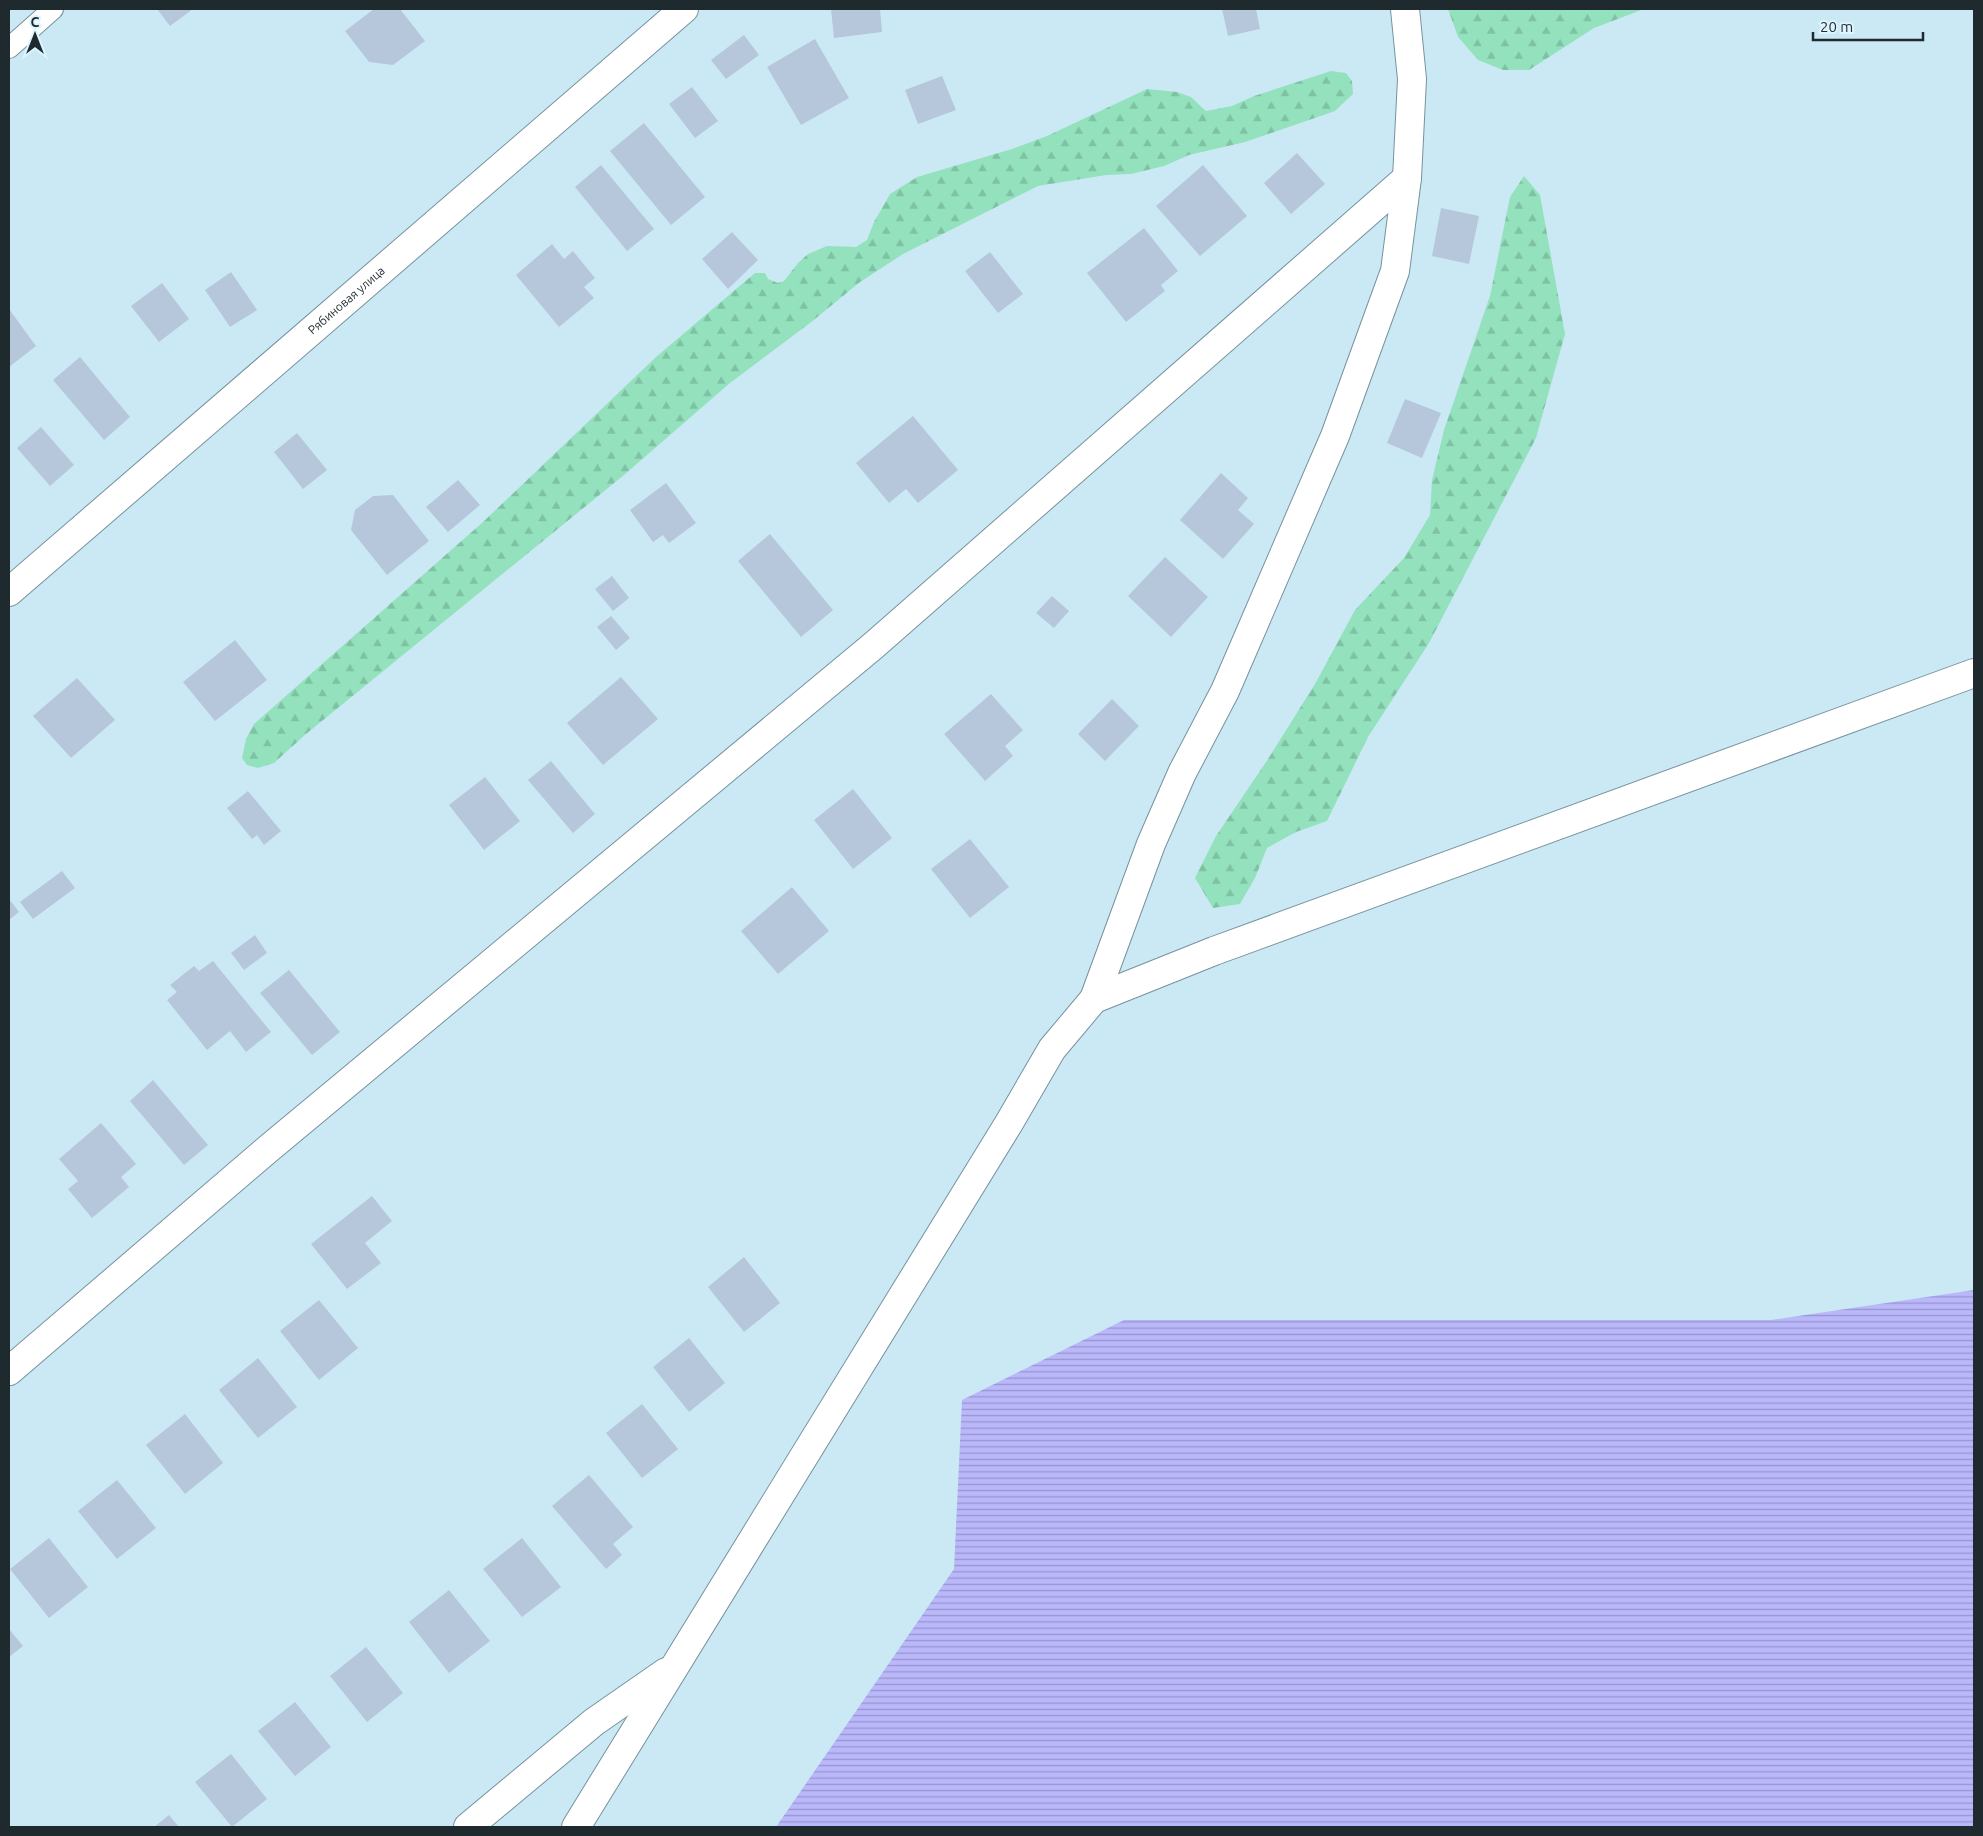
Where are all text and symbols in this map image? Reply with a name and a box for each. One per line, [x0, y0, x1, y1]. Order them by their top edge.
north arrow [10, 10, 60, 60]
scale bar [1813, 10, 1923, 42]
text: С [31, 14, 40, 30]
text: 20 m [1820, 18, 1853, 35]
street label: Рябиновая улица [305, 264, 387, 337]

